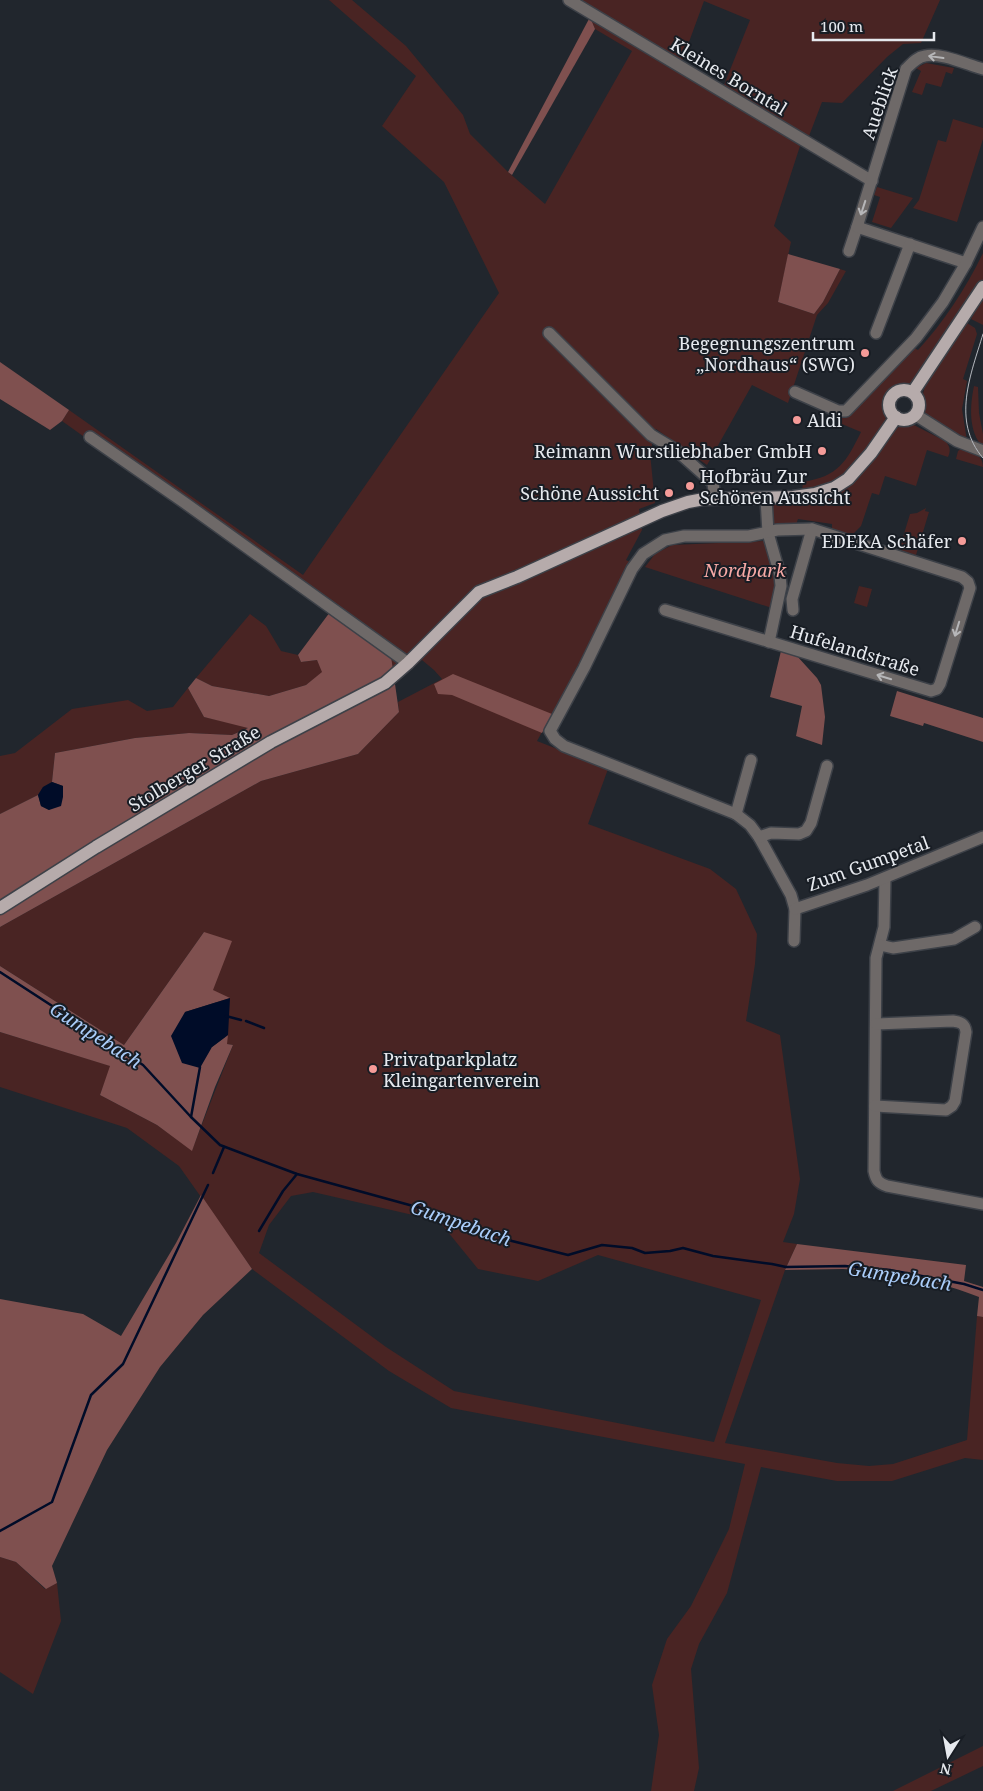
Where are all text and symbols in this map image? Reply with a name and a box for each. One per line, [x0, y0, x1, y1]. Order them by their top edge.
scale bar [813, 10, 934, 42]
text: 100 m [820, 16, 863, 36]
street label: Kleines Borntal [666, 32, 792, 120]
one-way arrow [928, 51, 944, 61]
street label: Aueblick [855, 63, 903, 142]
one-way arrow [858, 199, 867, 215]
place label: Begegnungszentrum „Nordhaus“ (SWG) [678, 331, 855, 376]
marker: Begegnungszentrum „Nordhaus“ (SWG) [859, 347, 871, 359]
place label: Aldi [807, 408, 842, 432]
marker: Aldi [791, 414, 803, 426]
place label: Reimann Wurstliebhaber GmbH [534, 439, 812, 463]
marker: Reimann Wurstliebhaber GmbH [816, 445, 828, 457]
place label: Hofbräu Zur Schönen Aussicht [700, 464, 850, 509]
marker: Hofbräu Zur Schönen Aussicht [684, 480, 696, 492]
place label: Schöne Aussicht [520, 481, 659, 505]
marker: Schöne Aussicht [663, 487, 675, 499]
place label: EDEKA Schäfer [822, 529, 953, 553]
marker: EDEKA Schäfer [956, 535, 968, 547]
park label: Nordpark [703, 558, 787, 582]
street label: Hufelandstraße [787, 619, 923, 681]
one-way arrow [952, 620, 962, 636]
one-way arrow [876, 671, 892, 681]
street label: Stolberger Straße [124, 719, 264, 817]
street label: Zum Gumpetal [804, 830, 933, 896]
water label: Gumpebach [45, 996, 147, 1075]
place label: Privatparkplatz Kleingartenverein [383, 1047, 540, 1092]
marker: Privatparkplatz Kleingartenverein [367, 1063, 379, 1075]
water label: Gumpebach [407, 1194, 515, 1253]
water label: Gumpebach [846, 1255, 954, 1297]
north arrow [923, 1731, 973, 1781]
text: N [938, 1759, 953, 1780]

